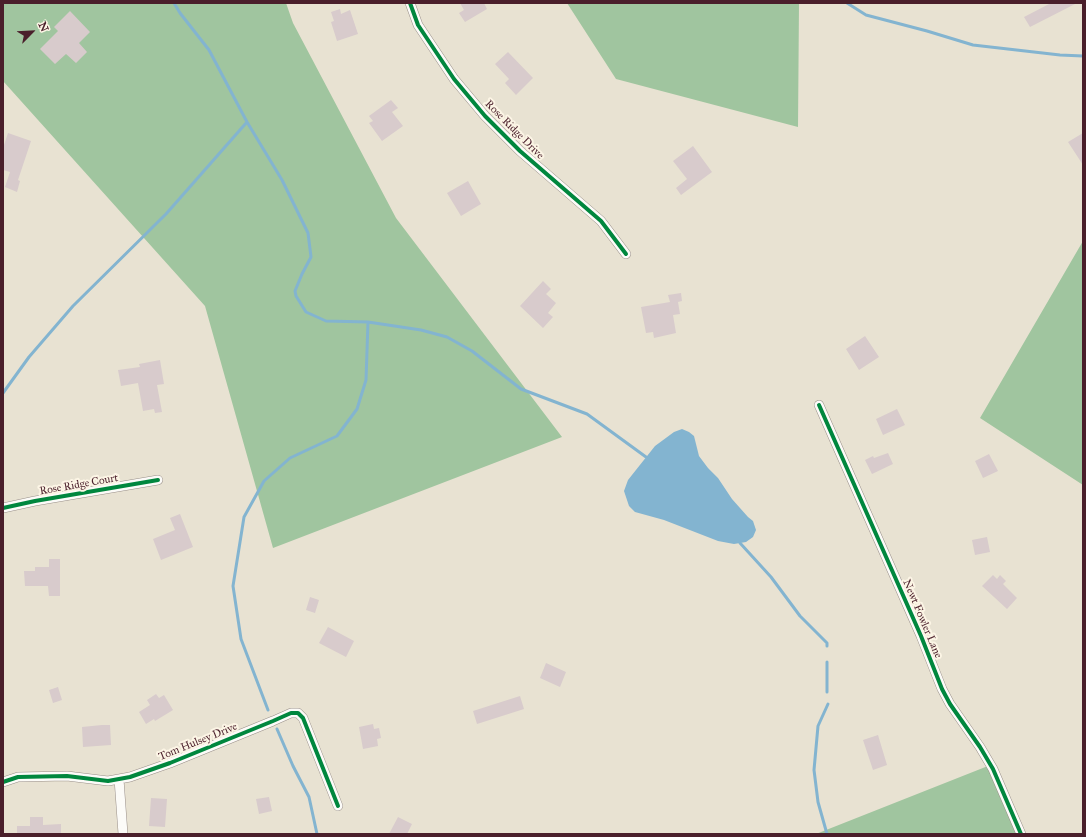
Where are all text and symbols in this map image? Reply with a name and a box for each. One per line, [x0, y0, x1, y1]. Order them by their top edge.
north arrow [12, 12, 52, 52]
text: N [36, 20, 51, 34]
street label: Rose Ridge Drive [482, 98, 546, 162]
street label: Rose Ridge Court [39, 472, 119, 498]
street label: Newt Fowler Lane [899, 578, 945, 660]
street label: Tom Hulsey Drive [157, 720, 239, 764]

